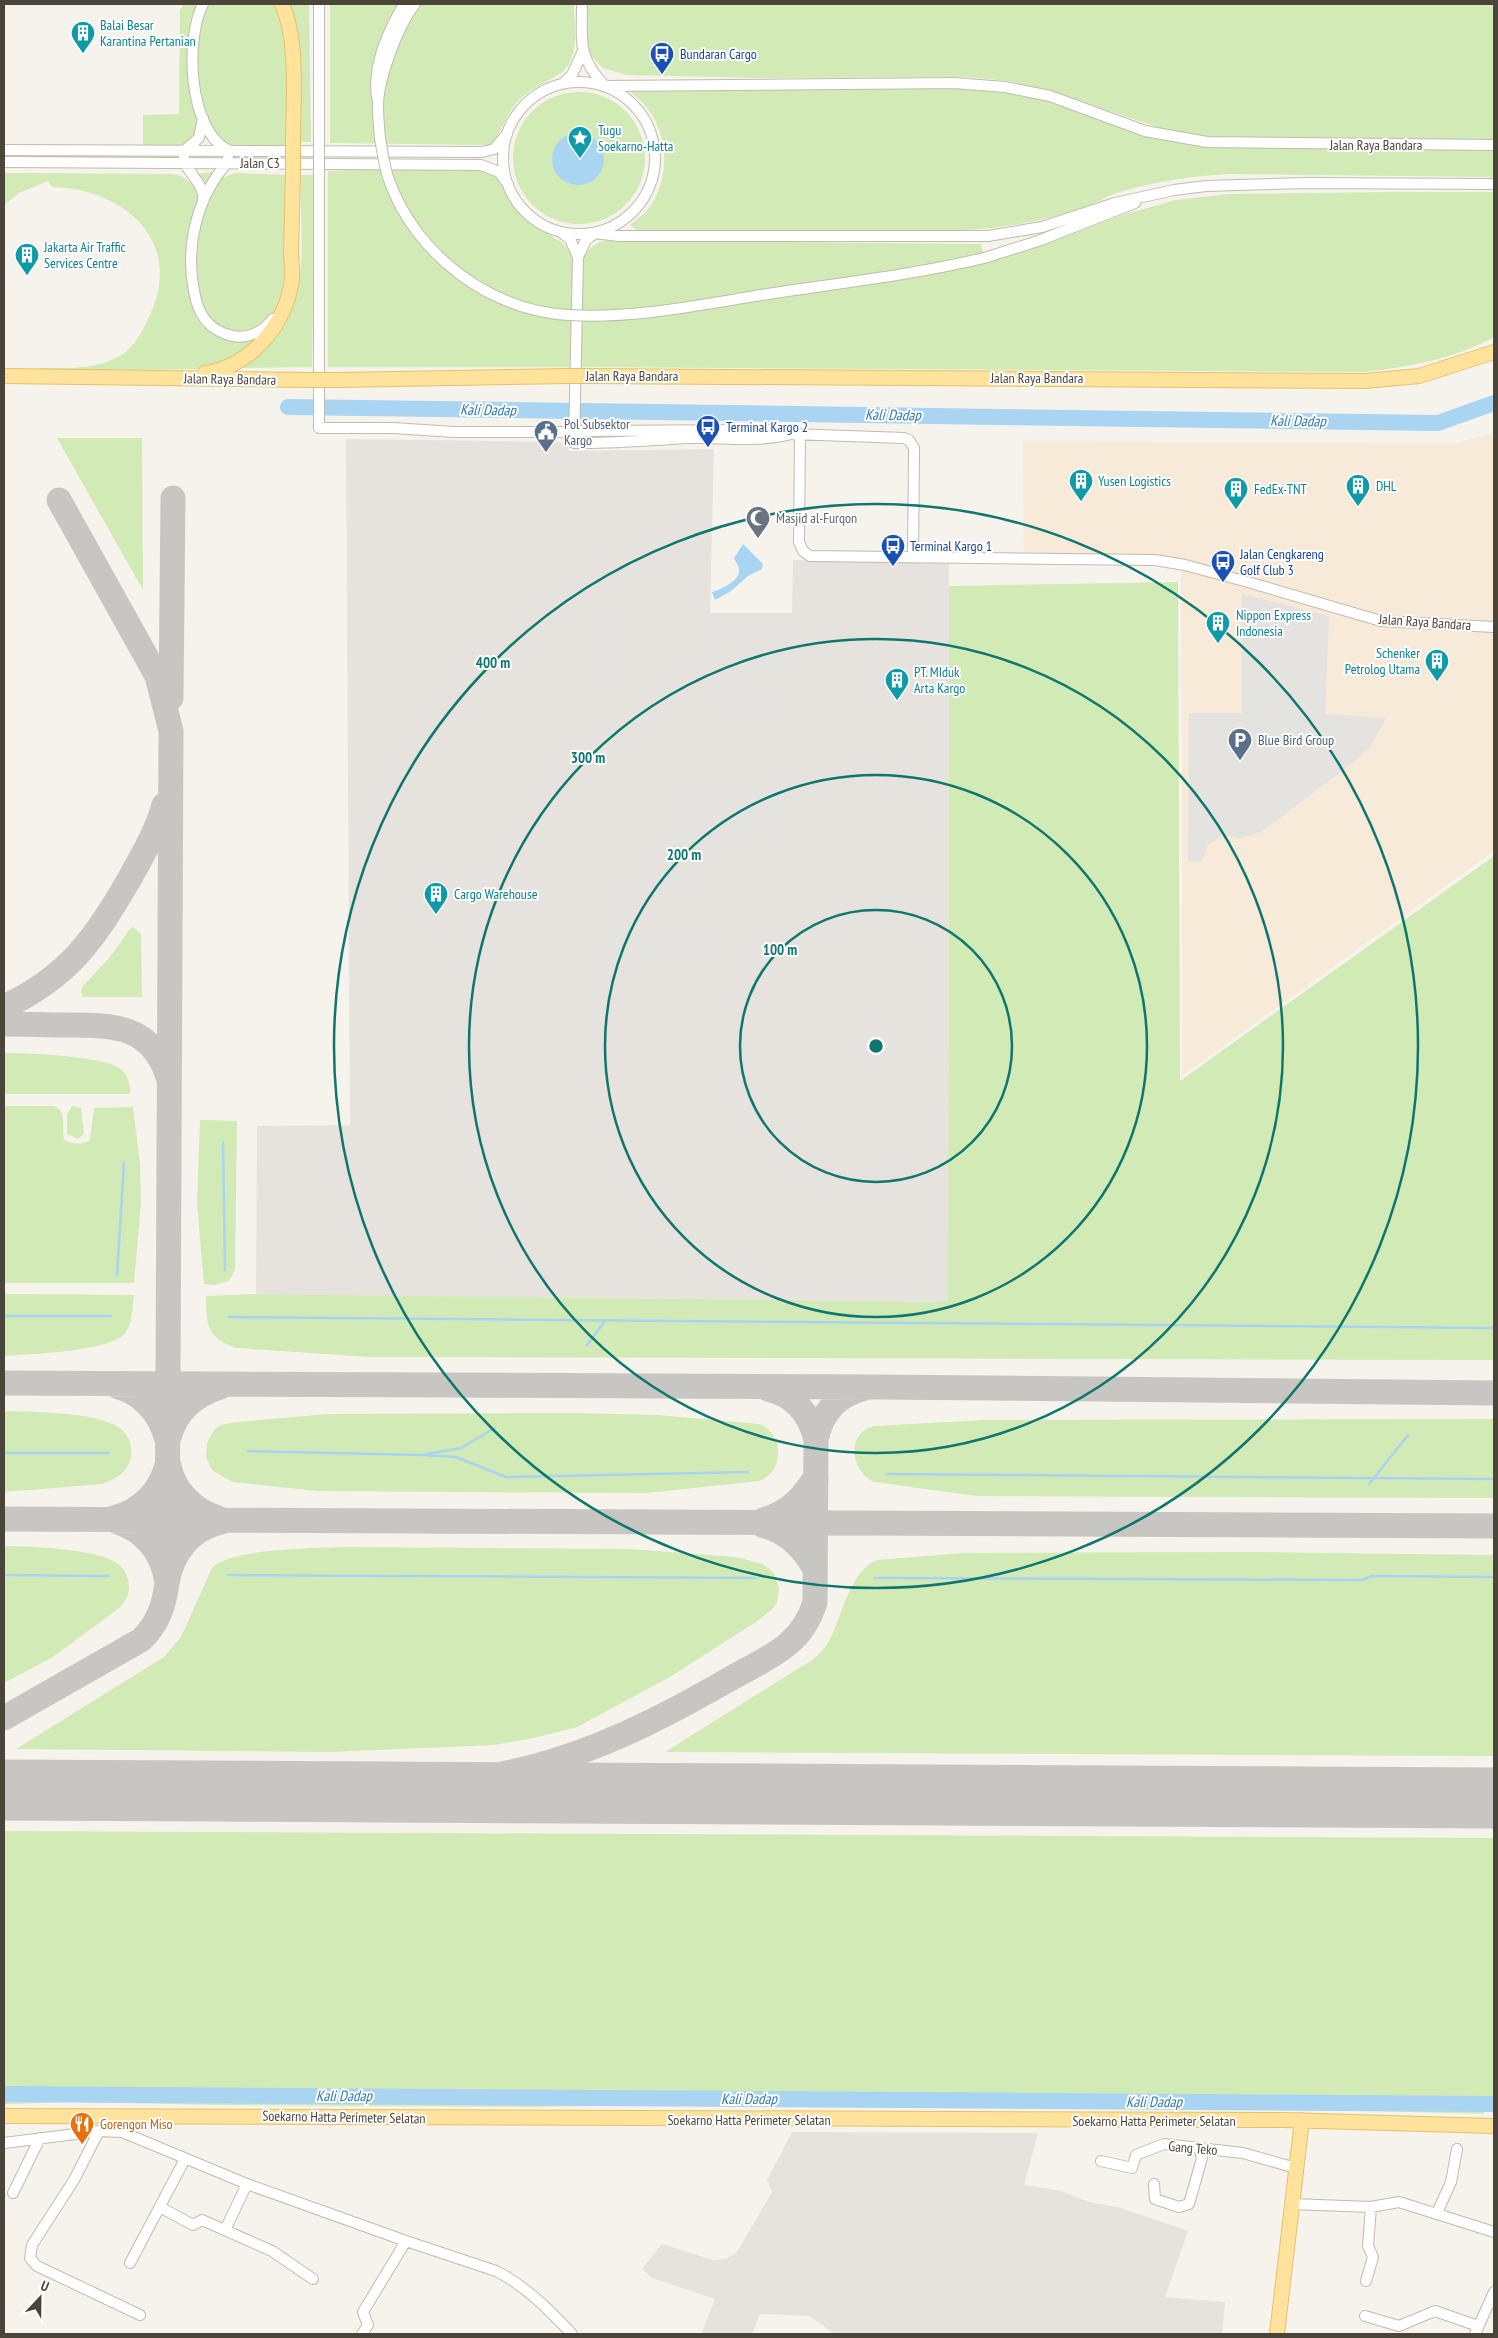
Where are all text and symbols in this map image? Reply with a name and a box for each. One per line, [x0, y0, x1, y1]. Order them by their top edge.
place label: Balai Besar Karantina Pertanian [100, 16, 196, 50]
building icon: Balai Besar Karantina Pertanian [70, 20, 96, 54]
bus stop icon: Bundaran Cargo [649, 41, 675, 75]
place label: Bundaran Cargo [680, 45, 757, 63]
place label: Tugu Soekarno-Hatta [598, 121, 673, 155]
place icon: Tugu Soekarno-Hatta [567, 125, 593, 159]
street label: Jalan Raya Bandara [1329, 136, 1422, 154]
street label: Jalan C3 [239, 154, 280, 172]
place label: Jakarta Air Traffic Services Centre [43, 238, 126, 272]
building icon: Jakarta Air Traffic Services Centre [14, 242, 40, 276]
street label: Jalan Raya Bandara [585, 367, 678, 385]
street label: Jalan Raya Bandara [183, 369, 276, 389]
street label: Jalan Raya Bandara [990, 369, 1083, 387]
water label: Kali Dadap [460, 400, 518, 420]
water label: Kali Dadap [865, 405, 923, 425]
water label: Kali Dadap [1270, 411, 1328, 431]
bus stop icon: Terminal Kargo 2 [695, 414, 721, 448]
place label: Pol Subsektor Kargo [564, 415, 630, 449]
place label: Terminal Kargo 2 [726, 418, 808, 436]
public building icon: Pol Subsektor Kargo [533, 419, 559, 453]
building icon: Yusen Logistics [1068, 468, 1094, 502]
place label: Yusen Logistics [1098, 472, 1171, 490]
building icon: DHL [1345, 473, 1371, 507]
building icon: FedEx-TNT [1223, 476, 1249, 510]
place label: DHL [1376, 477, 1397, 495]
place label: FedEx-TNT [1254, 480, 1308, 498]
mosque icon: Masjid al-Furqon [745, 505, 771, 539]
place label: Masjid al-Furqon [776, 509, 857, 527]
bus stop icon: Terminal Kargo 1 [880, 533, 906, 567]
place label: Terminal Kargo 1 [910, 537, 992, 555]
place label: Jalan Cengkareng Golf Club 3 [1239, 545, 1324, 579]
bus stop icon: Jalan Cengkareng Golf Club 3 [1210, 549, 1236, 583]
place label: Nippon Express Indonesia [1236, 606, 1311, 640]
building icon: Nippon Express Indonesia [1205, 610, 1231, 644]
street label: Jalan Raya Bandara [1377, 610, 1472, 634]
place label: Schenker Petrolog Utama [1345, 644, 1420, 678]
building icon: Schenker Petrolog Utama [1424, 648, 1450, 682]
text: 400 m [476, 653, 510, 672]
place label: PT. MIduk Arta Kargo [914, 663, 965, 697]
building icon: PT. MIduk Arta Kargo [884, 667, 910, 701]
parking icon: Blue Bird Group [1227, 727, 1253, 761]
place label: Blue Bird Group [1258, 731, 1334, 749]
text: 300 m [571, 748, 605, 767]
text: 200 m [667, 845, 701, 864]
building icon: Cargo Warehouse [423, 881, 449, 915]
place label: Cargo Warehouse [454, 885, 538, 903]
text: 100 m [763, 940, 797, 959]
centre of rings [867, 1037, 885, 1055]
water label: Kali Dadap [316, 2086, 373, 2105]
water label: Kali Dadap [721, 2089, 778, 2108]
water label: Kali Dadap [1126, 2092, 1183, 2111]
street label: Soekarno Hatta Perimeter Selatan [262, 2107, 426, 2127]
restaurant icon: Gorengon Miso [69, 2111, 95, 2145]
street label: Soekarno Hatta Perimeter Selatan [667, 2111, 831, 2129]
street label: Soekarno Hatta Perimeter Selatan [1072, 2112, 1236, 2130]
place label: Gorengon Miso [100, 2115, 173, 2133]
street label: Gang Teko [1168, 2137, 1218, 2159]
north arrow [15, 2273, 65, 2323]
text: U [38, 2276, 52, 2296]

